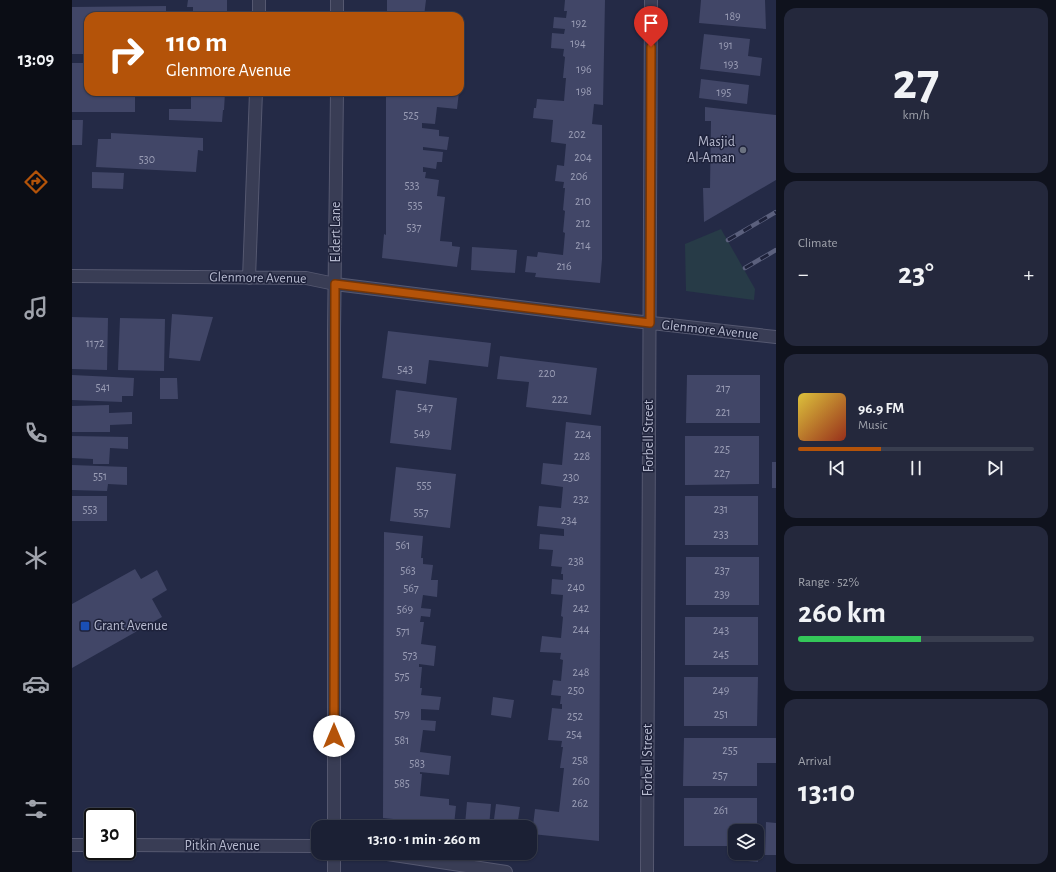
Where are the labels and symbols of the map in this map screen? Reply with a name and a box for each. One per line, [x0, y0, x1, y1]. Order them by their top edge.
pin [634, 6, 668, 47]
house number: 189 [725, 10, 741, 22]
house number: 192 [571, 17, 587, 29]
house number: 194 [570, 37, 586, 49]
house number: 191 [719, 39, 733, 51]
house number: 193 [724, 58, 738, 70]
house number: 196 [576, 63, 592, 75]
house number: 198 [576, 85, 592, 97]
house number: 195 [717, 86, 731, 98]
house number: 525 [403, 109, 419, 121]
house number: 202 [568, 128, 586, 140]
place label: Masjid Al-Aman [687, 135, 735, 165]
marker: Masjid Al-Aman [738, 145, 748, 155]
house number: 204 [574, 151, 592, 163]
house number: 530 [139, 153, 155, 165]
house number: 206 [570, 170, 588, 182]
house number: 533 [405, 179, 420, 191]
house number: 210 [575, 195, 591, 207]
house number: 535 [408, 199, 422, 211]
street label: Eldert Lane [329, 201, 343, 263]
house number: 212 [575, 217, 591, 229]
house number: 537 [407, 221, 421, 233]
house number: 214 [575, 239, 591, 251]
house number: 216 [556, 260, 572, 272]
street label: Glenmore Avenue [209, 270, 307, 286]
street label: Glenmore Avenue [661, 318, 759, 342]
house number: 1172 [86, 337, 105, 349]
house number: 543 [397, 363, 413, 375]
house number: 220 [538, 367, 556, 379]
house number: 541 [96, 381, 110, 393]
house number: 217 [716, 382, 730, 394]
house number: 222 [552, 393, 569, 405]
street label: Forbell Street [642, 399, 656, 472]
house number: 547 [417, 401, 433, 413]
house number: 221 [715, 406, 731, 418]
house number: 549 [414, 427, 431, 439]
house number: 224 [575, 428, 592, 440]
house number: 225 [714, 443, 730, 455]
house number: 228 [574, 450, 591, 462]
house number: 227 [714, 467, 730, 479]
house number: 551 [93, 470, 107, 482]
house number: 230 [563, 471, 579, 483]
house number: 555 [416, 479, 432, 491]
house number: 232 [573, 493, 589, 505]
house number: 553 [83, 503, 98, 515]
house number: 231 [714, 503, 728, 515]
house number: 557 [413, 506, 429, 518]
house number: 234 [561, 514, 577, 526]
house number: 233 [713, 528, 729, 540]
house number: 561 [396, 539, 410, 551]
house number: 238 [568, 555, 584, 567]
house number: 563 [400, 564, 416, 576]
house number: 237 [714, 564, 730, 576]
house number: 240 [567, 581, 585, 593]
house number: 567 [403, 582, 419, 594]
house number: 239 [714, 588, 730, 600]
house number: 242 [573, 602, 590, 614]
house number: 569 [397, 603, 414, 615]
place label: Grant Avenue [94, 619, 168, 633]
marker: Grant Avenue [79, 620, 91, 632]
house number: 244 [572, 623, 590, 635]
house number: 243 [713, 624, 729, 636]
house number: 571 [396, 625, 410, 637]
house number: 245 [713, 648, 729, 660]
house number: 573 [403, 649, 418, 661]
house number: 248 [573, 666, 590, 678]
house number: 575 [394, 670, 410, 682]
house number: 250 [568, 684, 584, 696]
house number: 249 [713, 684, 730, 696]
house number: 579 [394, 708, 410, 720]
house number: 251 [714, 708, 728, 720]
house number: 252 [567, 710, 584, 722]
position arrow [313, 715, 355, 757]
street label: Forbell Street [641, 723, 655, 796]
house number: 254 [566, 728, 582, 740]
house number: 581 [395, 734, 409, 746]
house number: 255 [722, 744, 738, 756]
house number: 258 [572, 754, 588, 766]
house number: 583 [409, 757, 425, 769]
house number: 257 [712, 769, 728, 781]
house number: 260 [572, 775, 590, 787]
house number: 585 [394, 777, 410, 789]
house number: 262 [572, 797, 589, 809]
house number: 261 [713, 804, 729, 816]
speed limit sign: 30 [84, 808, 136, 860]
street label: Pitkin Avenue [184, 839, 260, 853]

